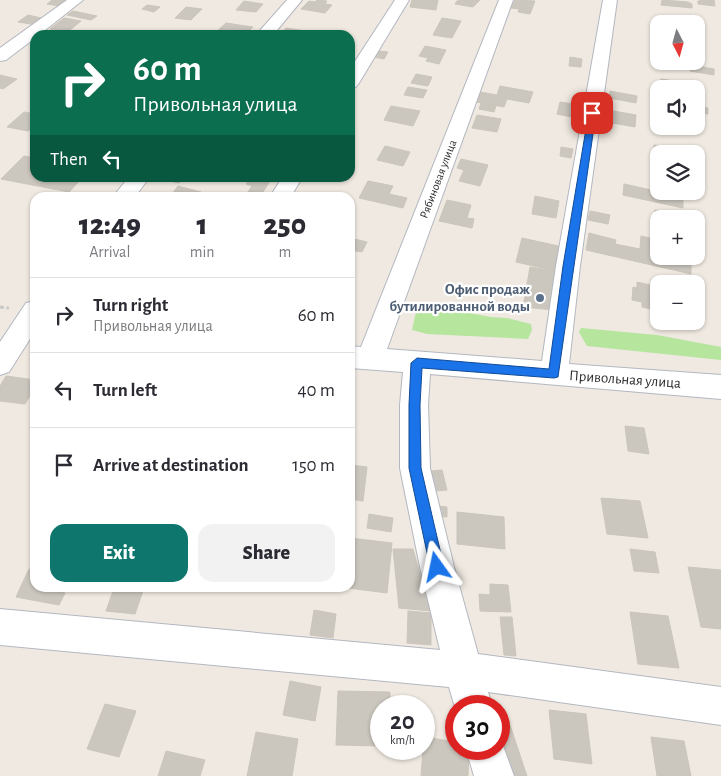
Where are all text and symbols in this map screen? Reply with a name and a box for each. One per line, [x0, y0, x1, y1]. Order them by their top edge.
north arrow [650, 15, 705, 70]
map controls [650, 15, 705, 330]
icon: right [50, 50, 115, 115]
text: 60 m [133, 52, 202, 87]
button: sound [650, 80, 705, 135]
pin [571, 92, 613, 134]
text: Привольная улица [133, 93, 298, 115]
icon: arrive [578, 99, 606, 127]
street label: Рябиновая улица [418, 138, 460, 220]
icon: left [98, 145, 126, 173]
button: layers [650, 145, 705, 200]
text: Then [50, 150, 88, 169]
text: 12:49 [79, 210, 141, 240]
text: 1 [197, 210, 208, 240]
text: 250 [263, 210, 306, 240]
button: + [650, 210, 705, 265]
text: Arrival [89, 244, 130, 260]
text: min [190, 244, 215, 260]
text: m [278, 244, 291, 260]
button: − [650, 275, 705, 330]
place label: Офис продаж бутилированной воды [389, 282, 530, 314]
marker: Офис продаж бутилированной воды [534, 292, 546, 304]
text: Turn right [93, 296, 168, 315]
icon: right [50, 301, 78, 329]
text: 60 m [298, 306, 335, 325]
text: Привольная улица [93, 318, 213, 334]
street label: Привольная улица [568, 368, 682, 391]
icon: left [50, 376, 78, 404]
text: Turn left [93, 381, 157, 400]
text: 40 m [297, 381, 335, 400]
icon: arrive [50, 451, 78, 479]
text: Arrive at destination [93, 456, 249, 475]
text: 150 m [292, 456, 335, 475]
button: Exit [50, 524, 188, 582]
button: Share [198, 524, 335, 582]
position arrow [410, 540, 462, 592]
speed limit sign: 30 [445, 695, 510, 760]
text: 20 [390, 709, 415, 734]
text: km/h [390, 734, 415, 746]

